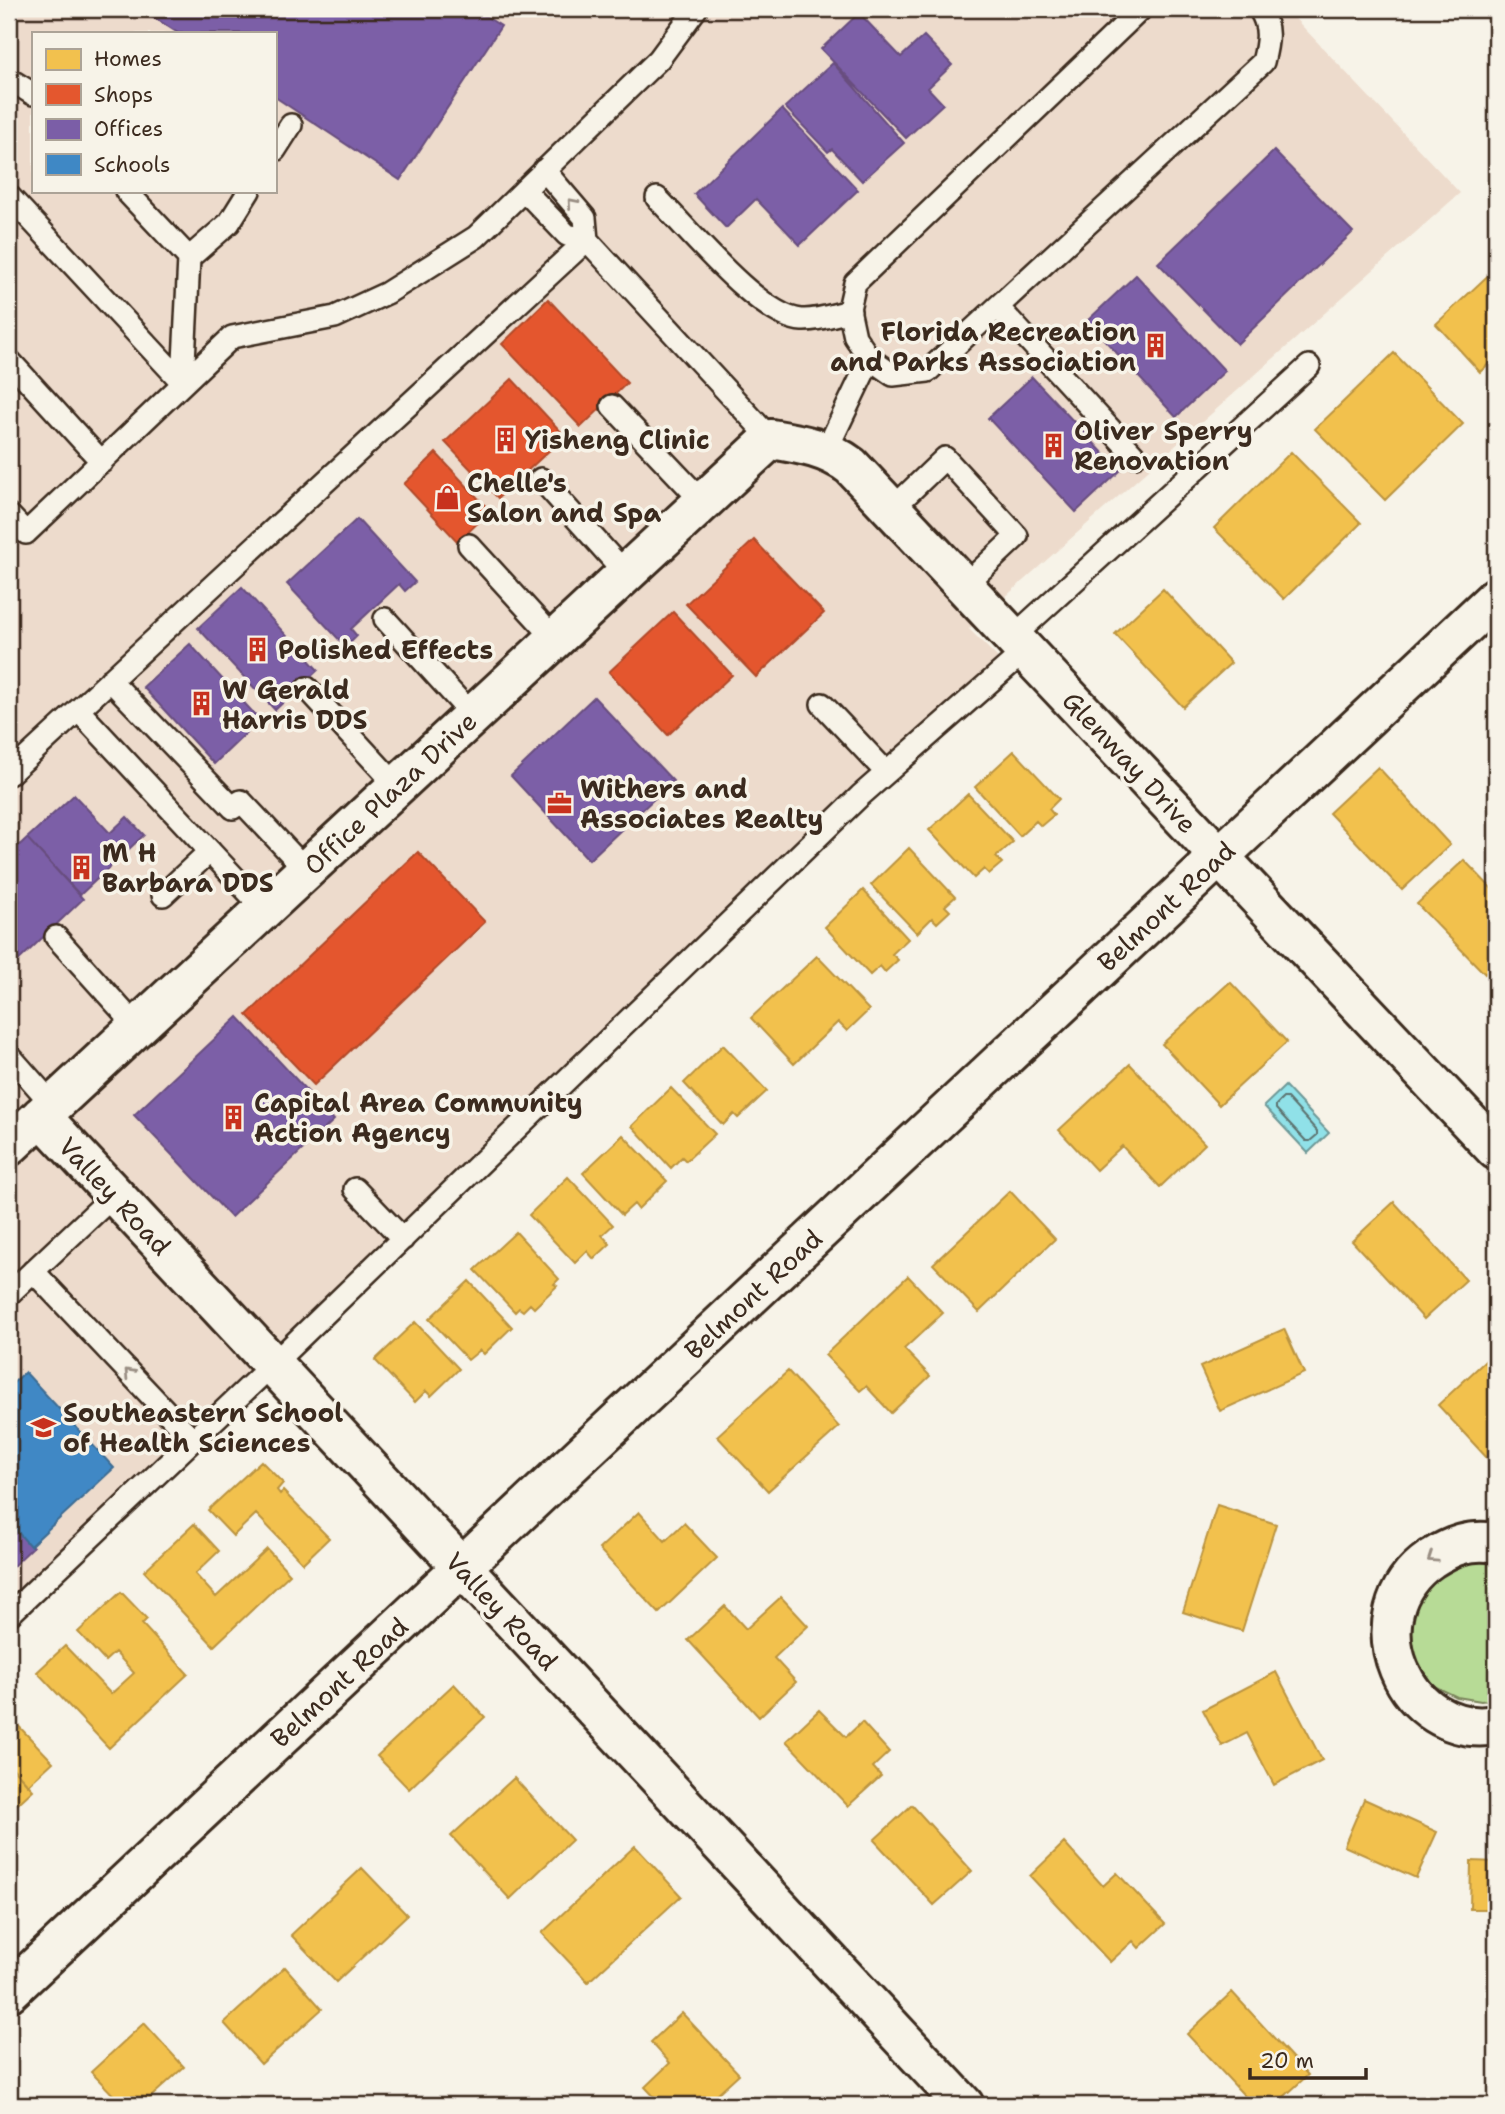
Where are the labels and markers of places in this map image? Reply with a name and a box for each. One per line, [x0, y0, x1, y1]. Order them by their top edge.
place label: Florida Recreation and Parks Association [830, 314, 1136, 379]
building icon: Florida Recreation and Parks Association [1142, 332, 1170, 360]
place label: Oliver Sperry Renovation [1074, 413, 1253, 478]
place label: Yisheng Clinic [525, 422, 710, 457]
building icon: Yisheng Clinic [491, 425, 519, 453]
building icon: Oliver Sperry Renovation [1040, 431, 1068, 459]
place label: Chelle's Salon and Spa [467, 465, 661, 530]
shop icon: Chelle's Salon and Spa [433, 483, 461, 511]
place label: Polished Effects [278, 632, 493, 667]
building icon: Polished Effects [244, 635, 272, 663]
place label: W Gerald Harris DDS [222, 672, 367, 737]
building icon: W Gerald Harris DDS [188, 690, 216, 718]
place label: Withers and Associates Realty [580, 771, 823, 836]
office icon: Withers and Associates Realty [546, 789, 574, 817]
place label: M H Barbara DDS [102, 835, 274, 900]
building icon: M H Barbara DDS [68, 853, 96, 881]
place label: Capital Area Community Action Agency [254, 1085, 583, 1150]
building icon: Capital Area Community Action Agency [220, 1103, 248, 1131]
place label: Southeastern School of Health Sciences [63, 1395, 343, 1460]
school or university icon: Southeastern School of Health Sciences [29, 1413, 57, 1441]

